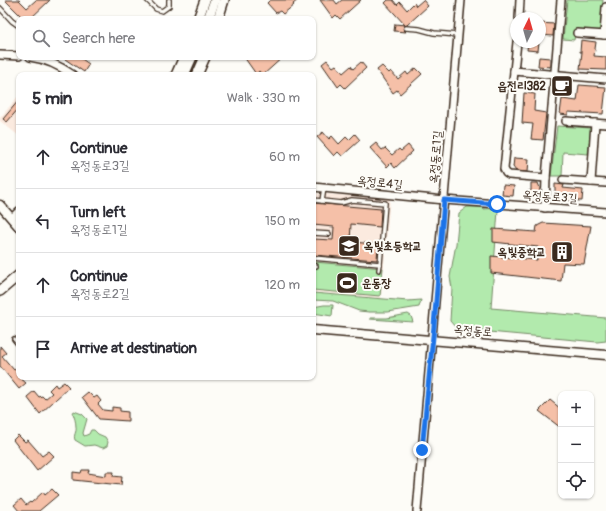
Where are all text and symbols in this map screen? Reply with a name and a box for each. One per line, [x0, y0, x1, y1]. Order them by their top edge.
north arrow [510, 12, 546, 48]
search box [16, 16, 316, 60]
icon: search [30, 27, 52, 49]
text: Search here [62, 29, 135, 48]
cafe icon: 읍전리382 [549, 73, 575, 99]
place label: 읍전리382 [498, 79, 546, 94]
text: 5 min [32, 88, 72, 109]
text: Walk · 330 m [227, 90, 300, 106]
street label: 옥정동로1길 [426, 130, 446, 184]
text: Continue [70, 139, 128, 158]
icon: ahead [32, 146, 54, 168]
text: 60 m [269, 149, 300, 165]
text: 옥정동로3길 [70, 158, 130, 174]
street label: 옥정로4길 [357, 173, 404, 193]
street label: 옥정동로3길 [522, 188, 578, 206]
route start [488, 195, 506, 213]
text: Turn left [70, 203, 126, 222]
icon: left [32, 210, 54, 232]
text: 150 m [265, 213, 300, 229]
text: 옥정동로1길 [70, 222, 127, 238]
school or university icon: 옥빛초등학교 [336, 233, 362, 259]
place label: 옥빛초등학교 [364, 239, 422, 254]
building icon: 옥빛중학교 [549, 239, 575, 265]
place label: 옥빛중학교 [498, 245, 546, 260]
text: Continue [70, 267, 128, 286]
sports icon: 운동장 [334, 270, 360, 296]
icon: ahead [32, 274, 54, 296]
place label: 운동장 [362, 276, 391, 291]
text: 120 m [264, 277, 300, 293]
text: 옥정동로2길 [70, 286, 130, 302]
street label: 옥정동로 [453, 322, 493, 340]
icon: arrive [32, 338, 54, 360]
text: Arrive at destination [70, 339, 197, 358]
map controls [558, 391, 594, 499]
button: + [558, 391, 594, 427]
button: − [558, 427, 594, 463]
route end [413, 441, 431, 459]
button: locate [558, 463, 594, 499]

